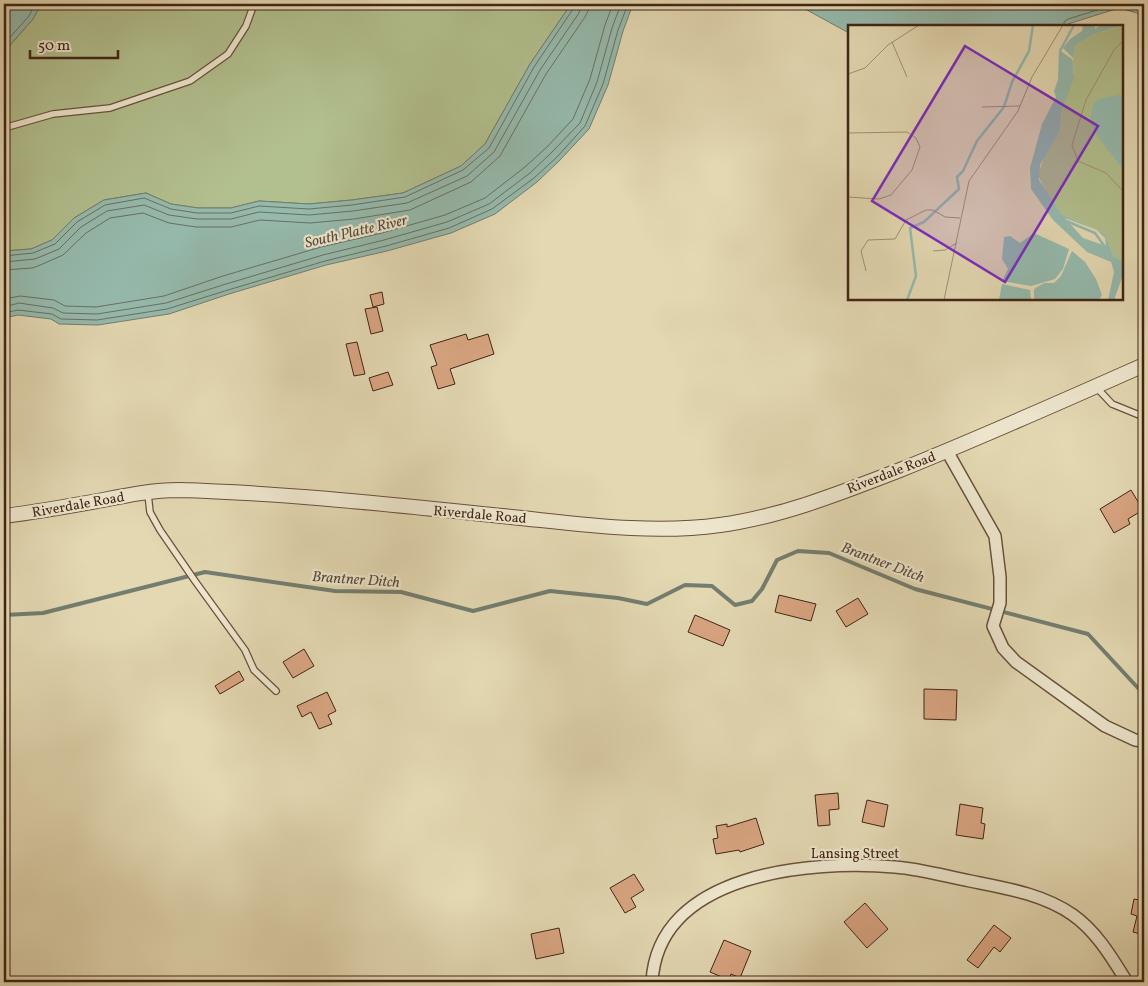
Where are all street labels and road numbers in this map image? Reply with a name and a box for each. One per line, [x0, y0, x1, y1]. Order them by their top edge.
street label: Riverdale Road [844, 448, 939, 499]
street label: Riverdale Road [30, 488, 126, 523]
street label: Riverdale Road [432, 502, 527, 529]
street label: Lansing Street [811, 845, 899, 864]

